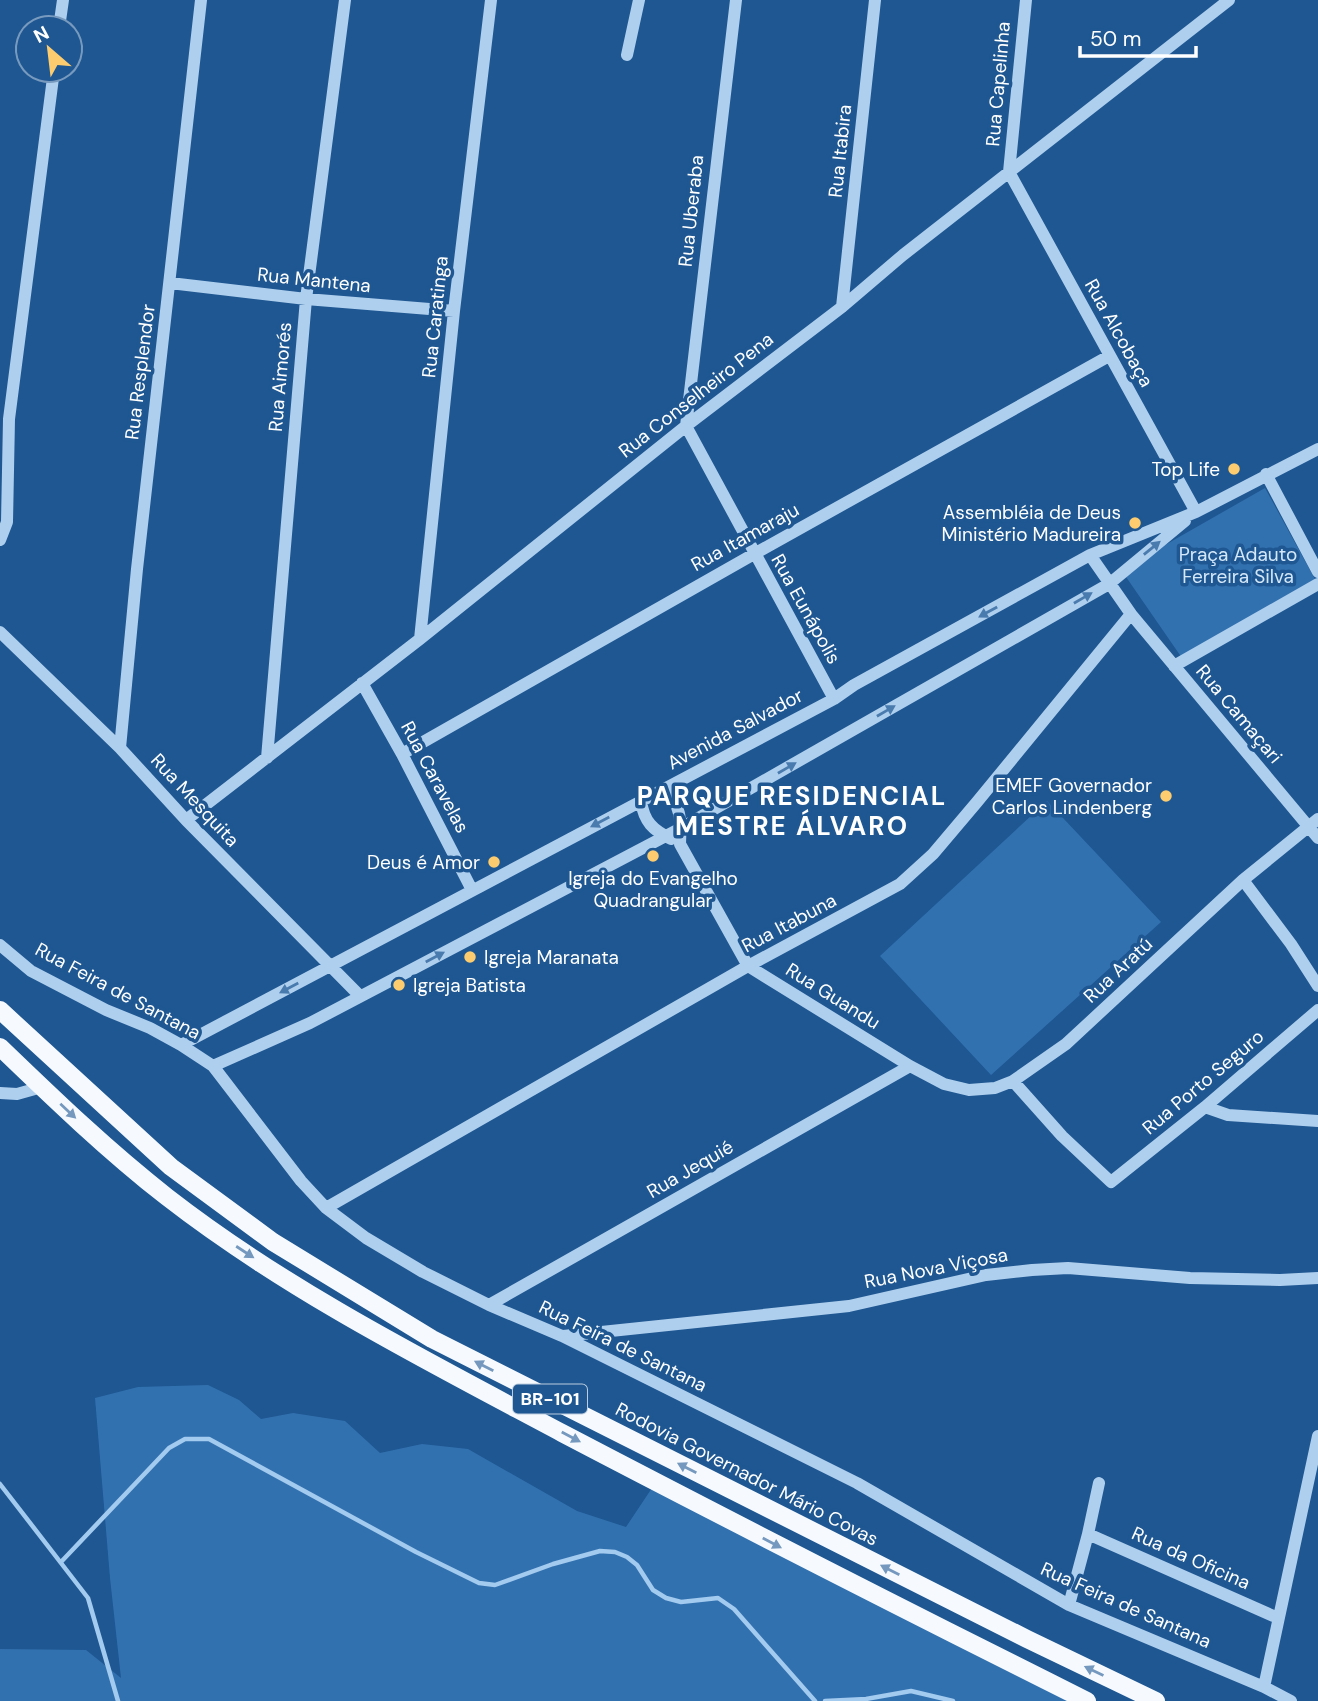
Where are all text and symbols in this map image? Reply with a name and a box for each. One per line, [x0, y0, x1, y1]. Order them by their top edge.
north arrow [14, 14, 84, 84]
scale bar [1080, 14, 1196, 58]
text: N [29, 20, 53, 49]
street label: Rua Capelinha [980, 21, 1016, 147]
text: 50 m [1090, 25, 1141, 53]
street label: Rua Itabira [823, 103, 857, 199]
street label: Rua Uberaba [673, 154, 709, 268]
street label: Rua Caratinga [416, 255, 454, 379]
street label: Rua Mantena [256, 262, 372, 298]
street label: Rua Alcobaça [1079, 274, 1159, 392]
street label: Rua Resplendor [119, 303, 161, 441]
street label: Rua Aimorés [263, 321, 297, 433]
street label: Rua Conselheiro Pena [614, 327, 778, 463]
place label: Top Life [1151, 457, 1220, 482]
marker: Top Life [1226, 461, 1242, 477]
street label: Rua Itamaraju [686, 497, 804, 577]
place label: Assembléia de Deus Ministério Madureira [941, 500, 1121, 547]
marker: Assembléia de Deus Ministério Madureira [1127, 515, 1143, 531]
one-way arrow [1143, 540, 1161, 555]
park label: Praça Adauto Ferreira Silva [1179, 542, 1297, 589]
street label: Rua Eunápolis [766, 550, 846, 668]
one-way arrow [1074, 592, 1093, 604]
one-way arrow [978, 606, 997, 618]
street label: Rua Camaçari [1190, 659, 1288, 769]
street label: Avenida Salvador [663, 683, 807, 775]
one-way arrow [876, 705, 896, 717]
street label: Rua Caravelas [395, 717, 475, 837]
street label: Rua Mesquita [145, 748, 245, 852]
one-way arrow [777, 762, 796, 774]
place label: EMEF Governador Carlos Lindenberg [992, 773, 1152, 820]
district label: PARQUE RESIDENCIAL MESTRE ÁLVARO [637, 779, 947, 843]
marker: EMEF Governador Carlos Lindenberg [1158, 788, 1174, 804]
one-way arrow [590, 817, 610, 828]
marker: Igreja do Evangelho Quadrangular [645, 848, 661, 864]
place label: Deus é Amor [367, 850, 480, 875]
marker: Deus é Amor [486, 854, 502, 870]
place label: Igreja do Evangelho Quadrangular [568, 866, 738, 913]
street label: Rua Itabuna [737, 888, 841, 958]
street label: Rua Aratú [1078, 932, 1158, 1008]
street label: Rua Feira de Santana [31, 937, 205, 1045]
place label: Igreja Maranata [484, 945, 619, 970]
marker: Igreja Maranata [462, 949, 478, 965]
one-way arrow [425, 951, 445, 962]
street label: Rua Guandu [781, 957, 885, 1035]
place label: Igreja Batista [413, 973, 526, 998]
marker: Igreja Batista [391, 977, 407, 993]
one-way arrow [279, 981, 299, 993]
street label: Rua Porto Seguro [1137, 1024, 1269, 1140]
one-way arrow [59, 1102, 76, 1118]
street label: Rua Jequié [642, 1134, 738, 1204]
street label: Rua Nova Viçosa [862, 1242, 1010, 1294]
one-way arrow [236, 1246, 255, 1259]
street label: Rua Feira de Santana [535, 1294, 711, 1398]
one-way arrow [474, 1360, 494, 1371]
road number: BR-101 [513, 1384, 587, 1414]
street label: Rodovia Governador Mário Covas [611, 1397, 883, 1551]
one-way arrow [561, 1431, 581, 1443]
one-way arrow [677, 1462, 697, 1473]
street label: Rua da Oficina [1128, 1521, 1254, 1595]
one-way arrow [762, 1537, 782, 1549]
street label: Rua Feira de Santana [1037, 1556, 1215, 1654]
one-way arrow [880, 1565, 900, 1577]
one-way arrow [1084, 1666, 1104, 1677]

